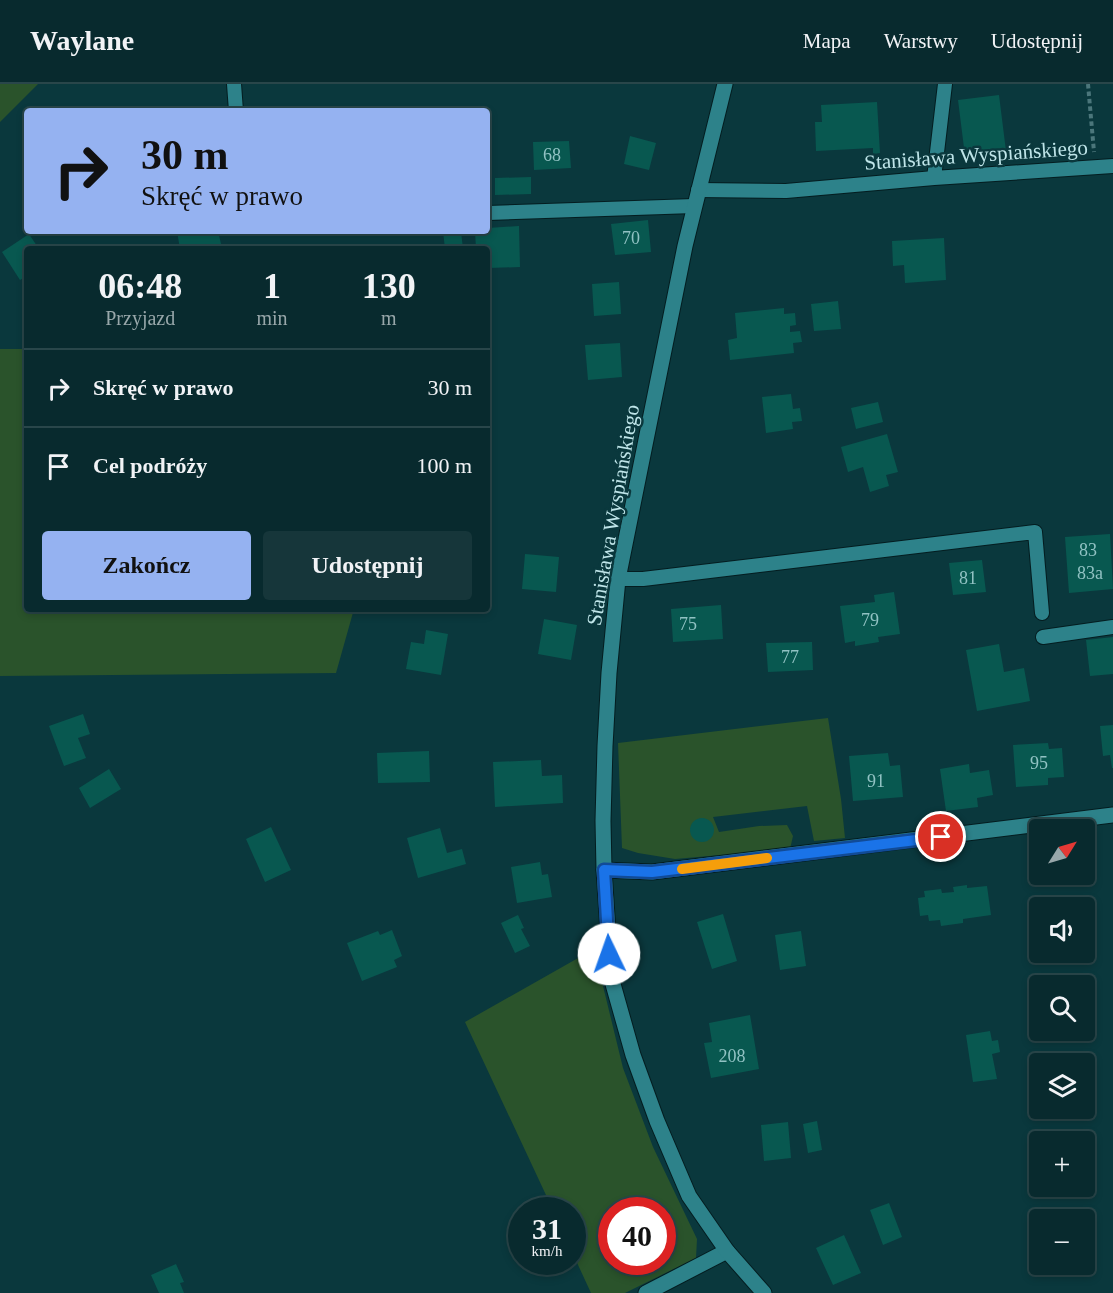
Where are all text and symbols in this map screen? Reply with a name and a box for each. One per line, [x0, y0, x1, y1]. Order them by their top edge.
text: Waylane [30, 25, 134, 56]
text: Mapa [803, 29, 851, 53]
text: Warstwy [884, 29, 958, 53]
text: Udostępnij [991, 29, 1083, 53]
icon: right [42, 132, 120, 210]
text: 30 m [141, 132, 229, 178]
street label: Stanisława Wyspiańskiego [863, 135, 1089, 175]
house number: 68 [543, 145, 561, 165]
text: Skręć w prawo [141, 181, 303, 211]
house number: 70 [622, 228, 640, 248]
text: 06:48 [98, 266, 182, 306]
text: 1 [263, 266, 281, 306]
text: 130 [362, 266, 416, 306]
text: Przyjazd [105, 307, 175, 329]
text: min [256, 307, 288, 329]
text: m [381, 307, 397, 329]
icon: right [42, 372, 75, 405]
text: Skręć w prawo [93, 375, 234, 400]
text: 30 m [427, 375, 472, 400]
street label: Stanisława Wyspiańskiego [582, 403, 644, 627]
icon: arrive [42, 450, 75, 483]
text: Cel podróży [93, 453, 207, 478]
text: 100 m [416, 453, 472, 478]
button: Zakończ [42, 531, 251, 600]
button: Udostępnij [263, 531, 472, 600]
house number: 83 [1079, 540, 1097, 560]
house number: 83a [1077, 563, 1103, 583]
house number: 81 [959, 568, 977, 588]
house number: 79 [861, 610, 879, 630]
house number: 75 [679, 614, 697, 634]
house number: 77 [781, 647, 799, 667]
house number: 95 [1030, 753, 1048, 773]
house number: 91 [867, 771, 885, 791]
pin [915, 811, 966, 862]
north arrow [1029, 819, 1095, 885]
map controls [1029, 819, 1095, 1275]
icon: arrive [924, 820, 957, 853]
button: sound [1029, 897, 1095, 963]
position arrow [577, 922, 641, 986]
button: search [1029, 975, 1095, 1041]
house number: 208 [719, 1046, 746, 1066]
button: layers [1029, 1053, 1095, 1119]
button: + [1029, 1131, 1095, 1197]
speed limit sign: 40 [598, 1197, 676, 1275]
button: − [1029, 1209, 1095, 1275]
text: 31 [532, 1212, 562, 1245]
text: km/h [532, 1243, 562, 1259]

